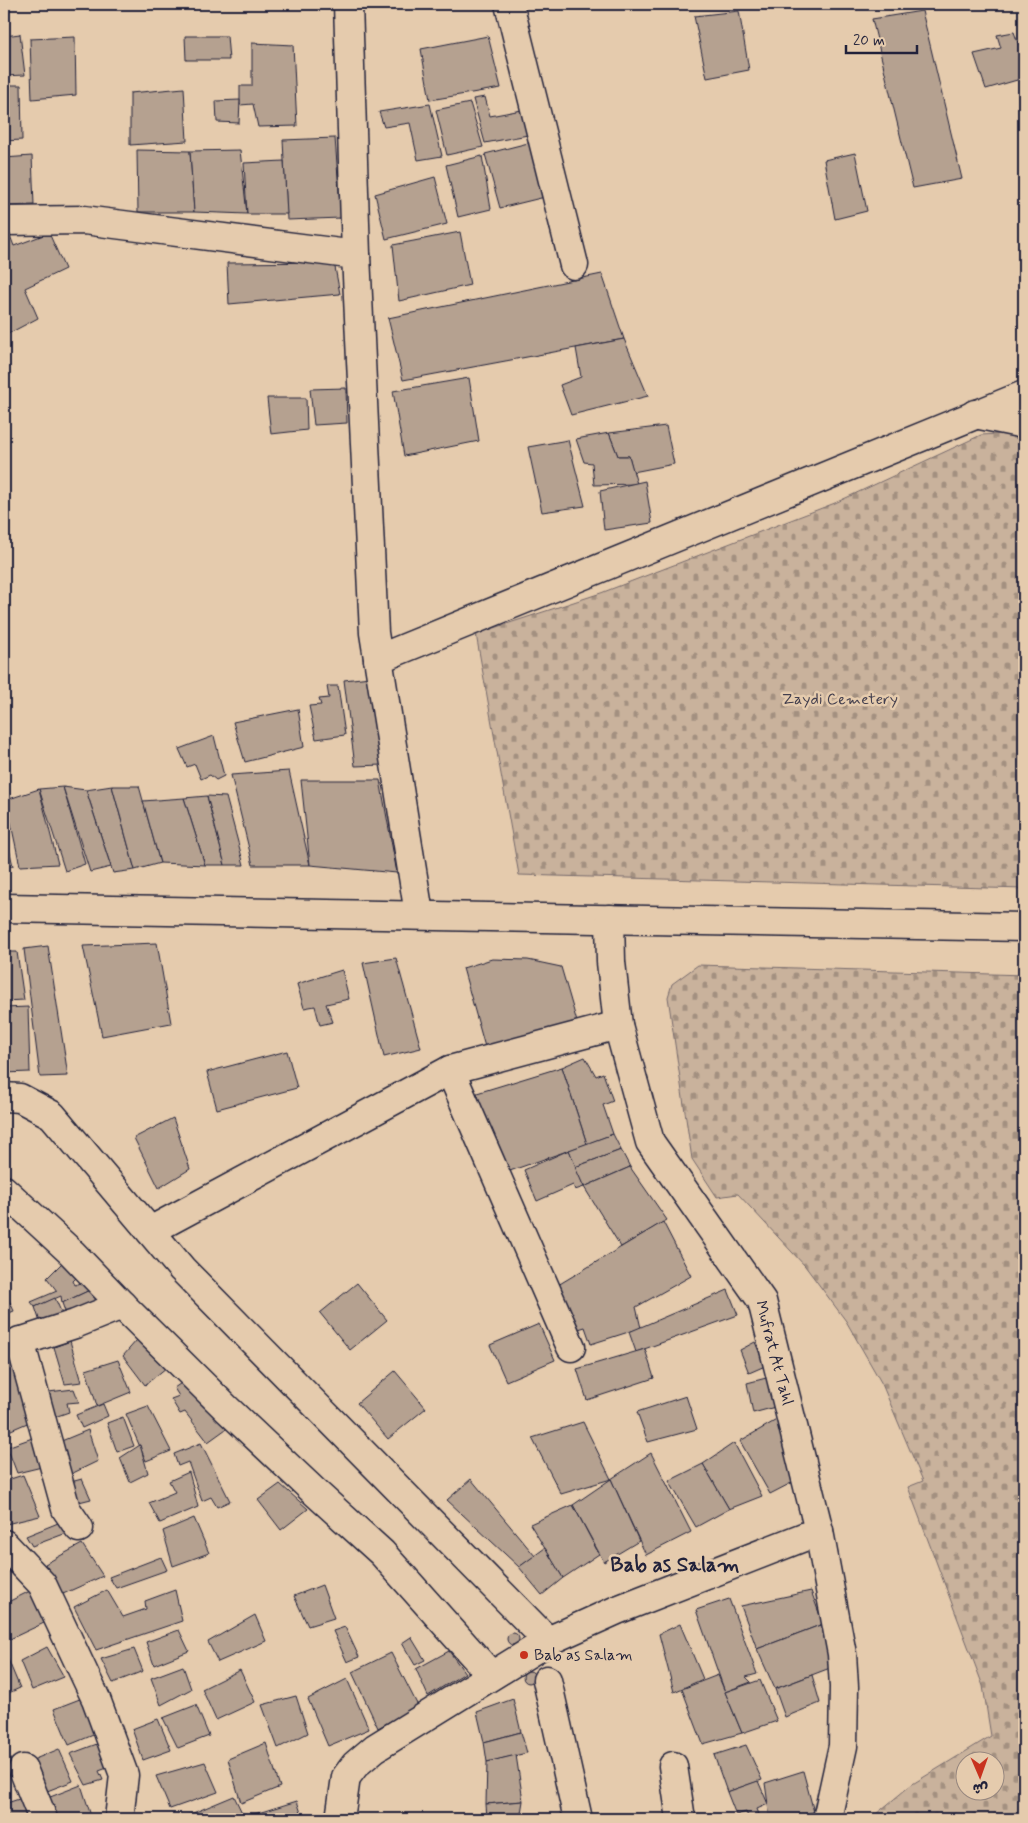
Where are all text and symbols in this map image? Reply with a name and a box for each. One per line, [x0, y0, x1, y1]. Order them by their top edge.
scale bar [846, 22, 917, 54]
text: 20 m [853, 31, 885, 51]
park label: Zaydi Cemetery [782, 689, 898, 710]
street label: Mufrat At Tahl [750, 1298, 798, 1408]
district label: Bab as Salam [610, 1551, 740, 1579]
place label: Bab as Salam [534, 1645, 633, 1666]
marker: Bab as Salam [518, 1649, 530, 1661]
north arrow [956, 1750, 1006, 1800]
text: ش [972, 1779, 988, 1797]

